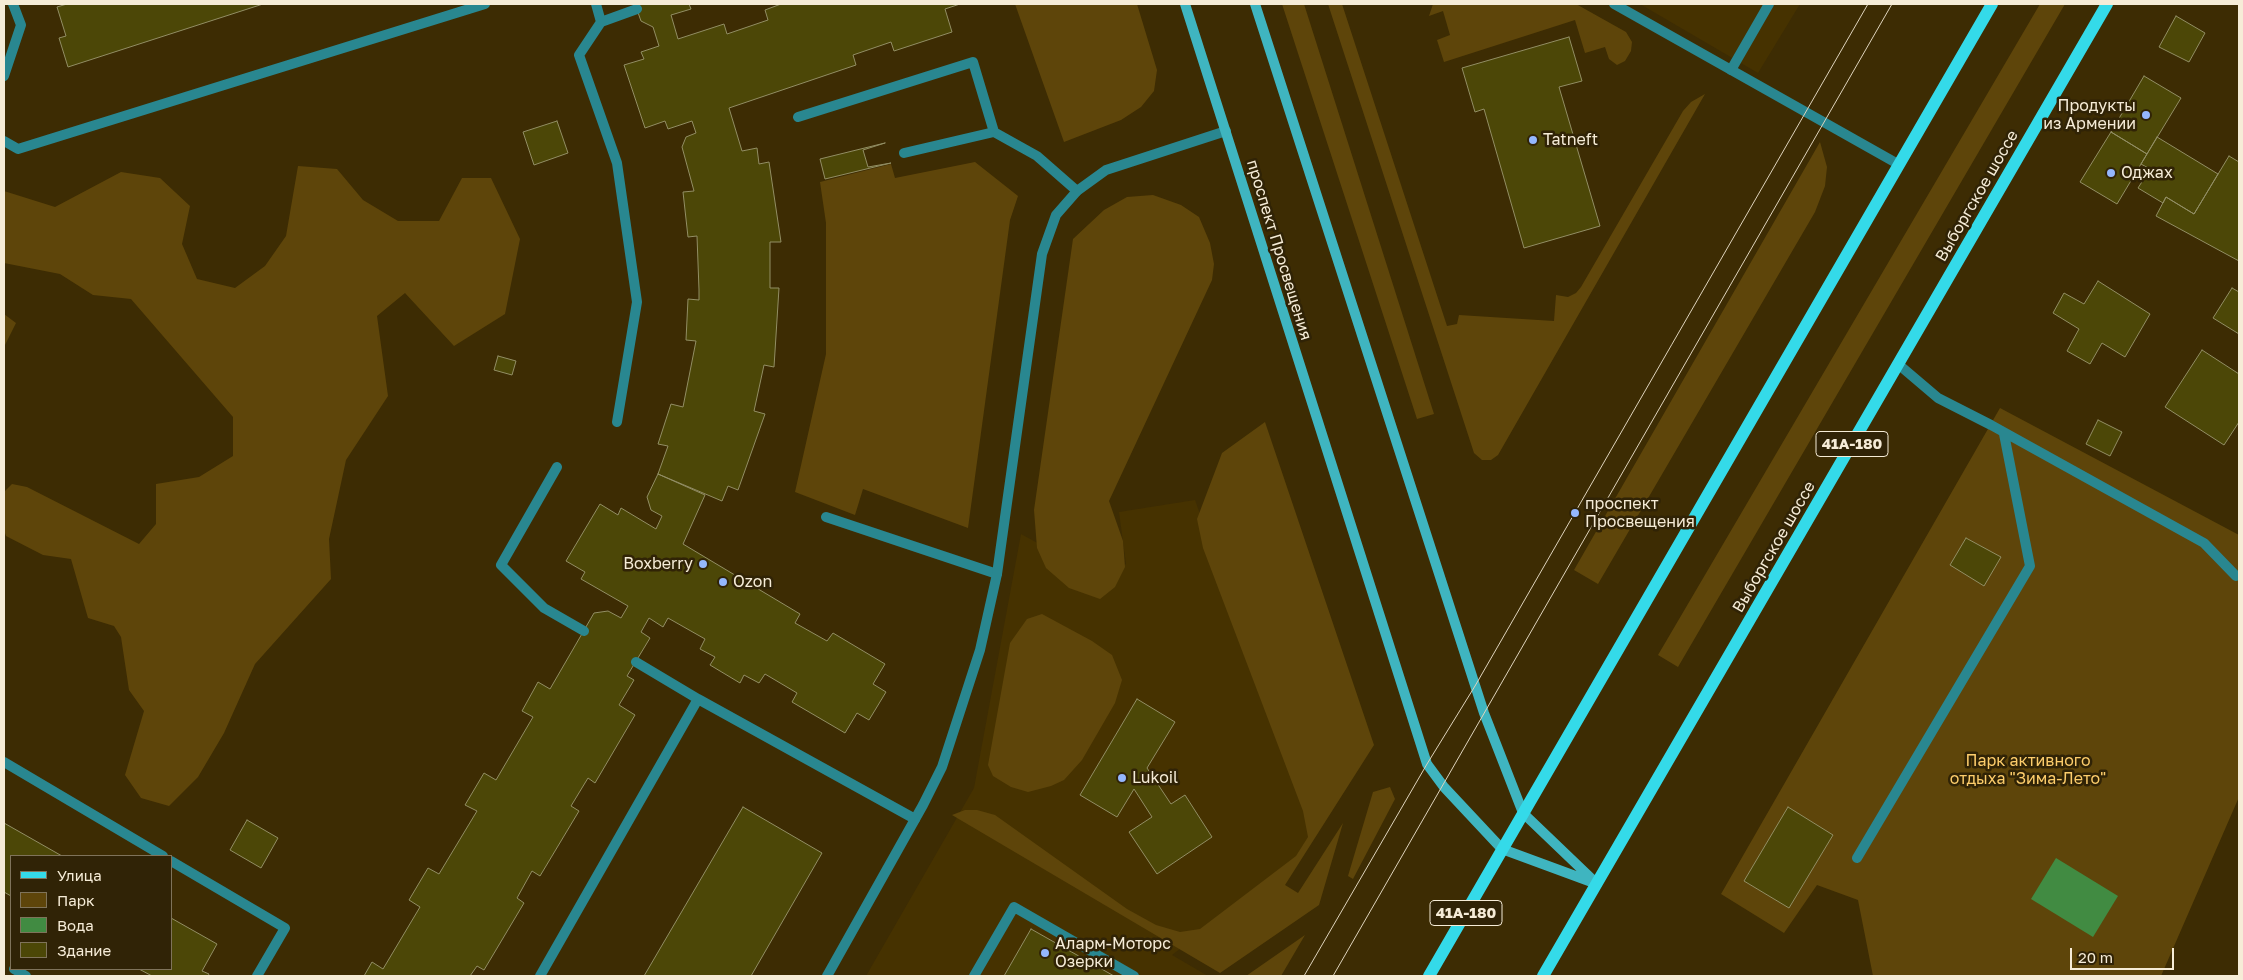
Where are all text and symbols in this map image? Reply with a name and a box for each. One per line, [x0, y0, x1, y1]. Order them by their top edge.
place label: Продукты из Армении [2043, 96, 2136, 134]
marker: Продукты из Армении [2140, 109, 2152, 121]
street label: Выборгское шоссе [1932, 127, 2022, 265]
place label: Tatneft [1543, 130, 1598, 150]
marker: Tatneft [1527, 134, 1539, 146]
street label: проспект Просвещения [1242, 158, 1316, 342]
place label: Оджах [2121, 163, 2173, 183]
marker: Оджах [2105, 167, 2117, 179]
road number: 41А-180 [1816, 432, 1888, 456]
street label: Выборгское шоссе [1729, 478, 1819, 616]
place label: проспект Просвещения [1585, 494, 1695, 532]
marker: проспект Просвещения [1569, 507, 1581, 519]
place label: Boxberry [623, 554, 693, 574]
marker: Boxberry [697, 558, 709, 570]
place label: Ozon [733, 572, 772, 592]
marker: Ozon [717, 576, 729, 588]
park label: Парк активного отдыха "Зима-Лето" [1950, 751, 2106, 789]
place label: Lukoil [1132, 768, 1178, 788]
marker: Lukoil [1116, 772, 1128, 784]
legend [10, 855, 172, 970]
text: Улица [57, 866, 102, 884]
text: Парк [57, 891, 95, 909]
road number: 41А-180 [1430, 900, 1502, 926]
text: Вода [57, 916, 94, 934]
place label: Аларм-Моторс Озерки [1055, 934, 1171, 972]
scale bar [2073, 938, 2177, 970]
text: Здание [57, 941, 111, 959]
marker: Аларм-Моторс Озерки [1039, 947, 1051, 959]
text: 20 m [2078, 948, 2113, 966]

